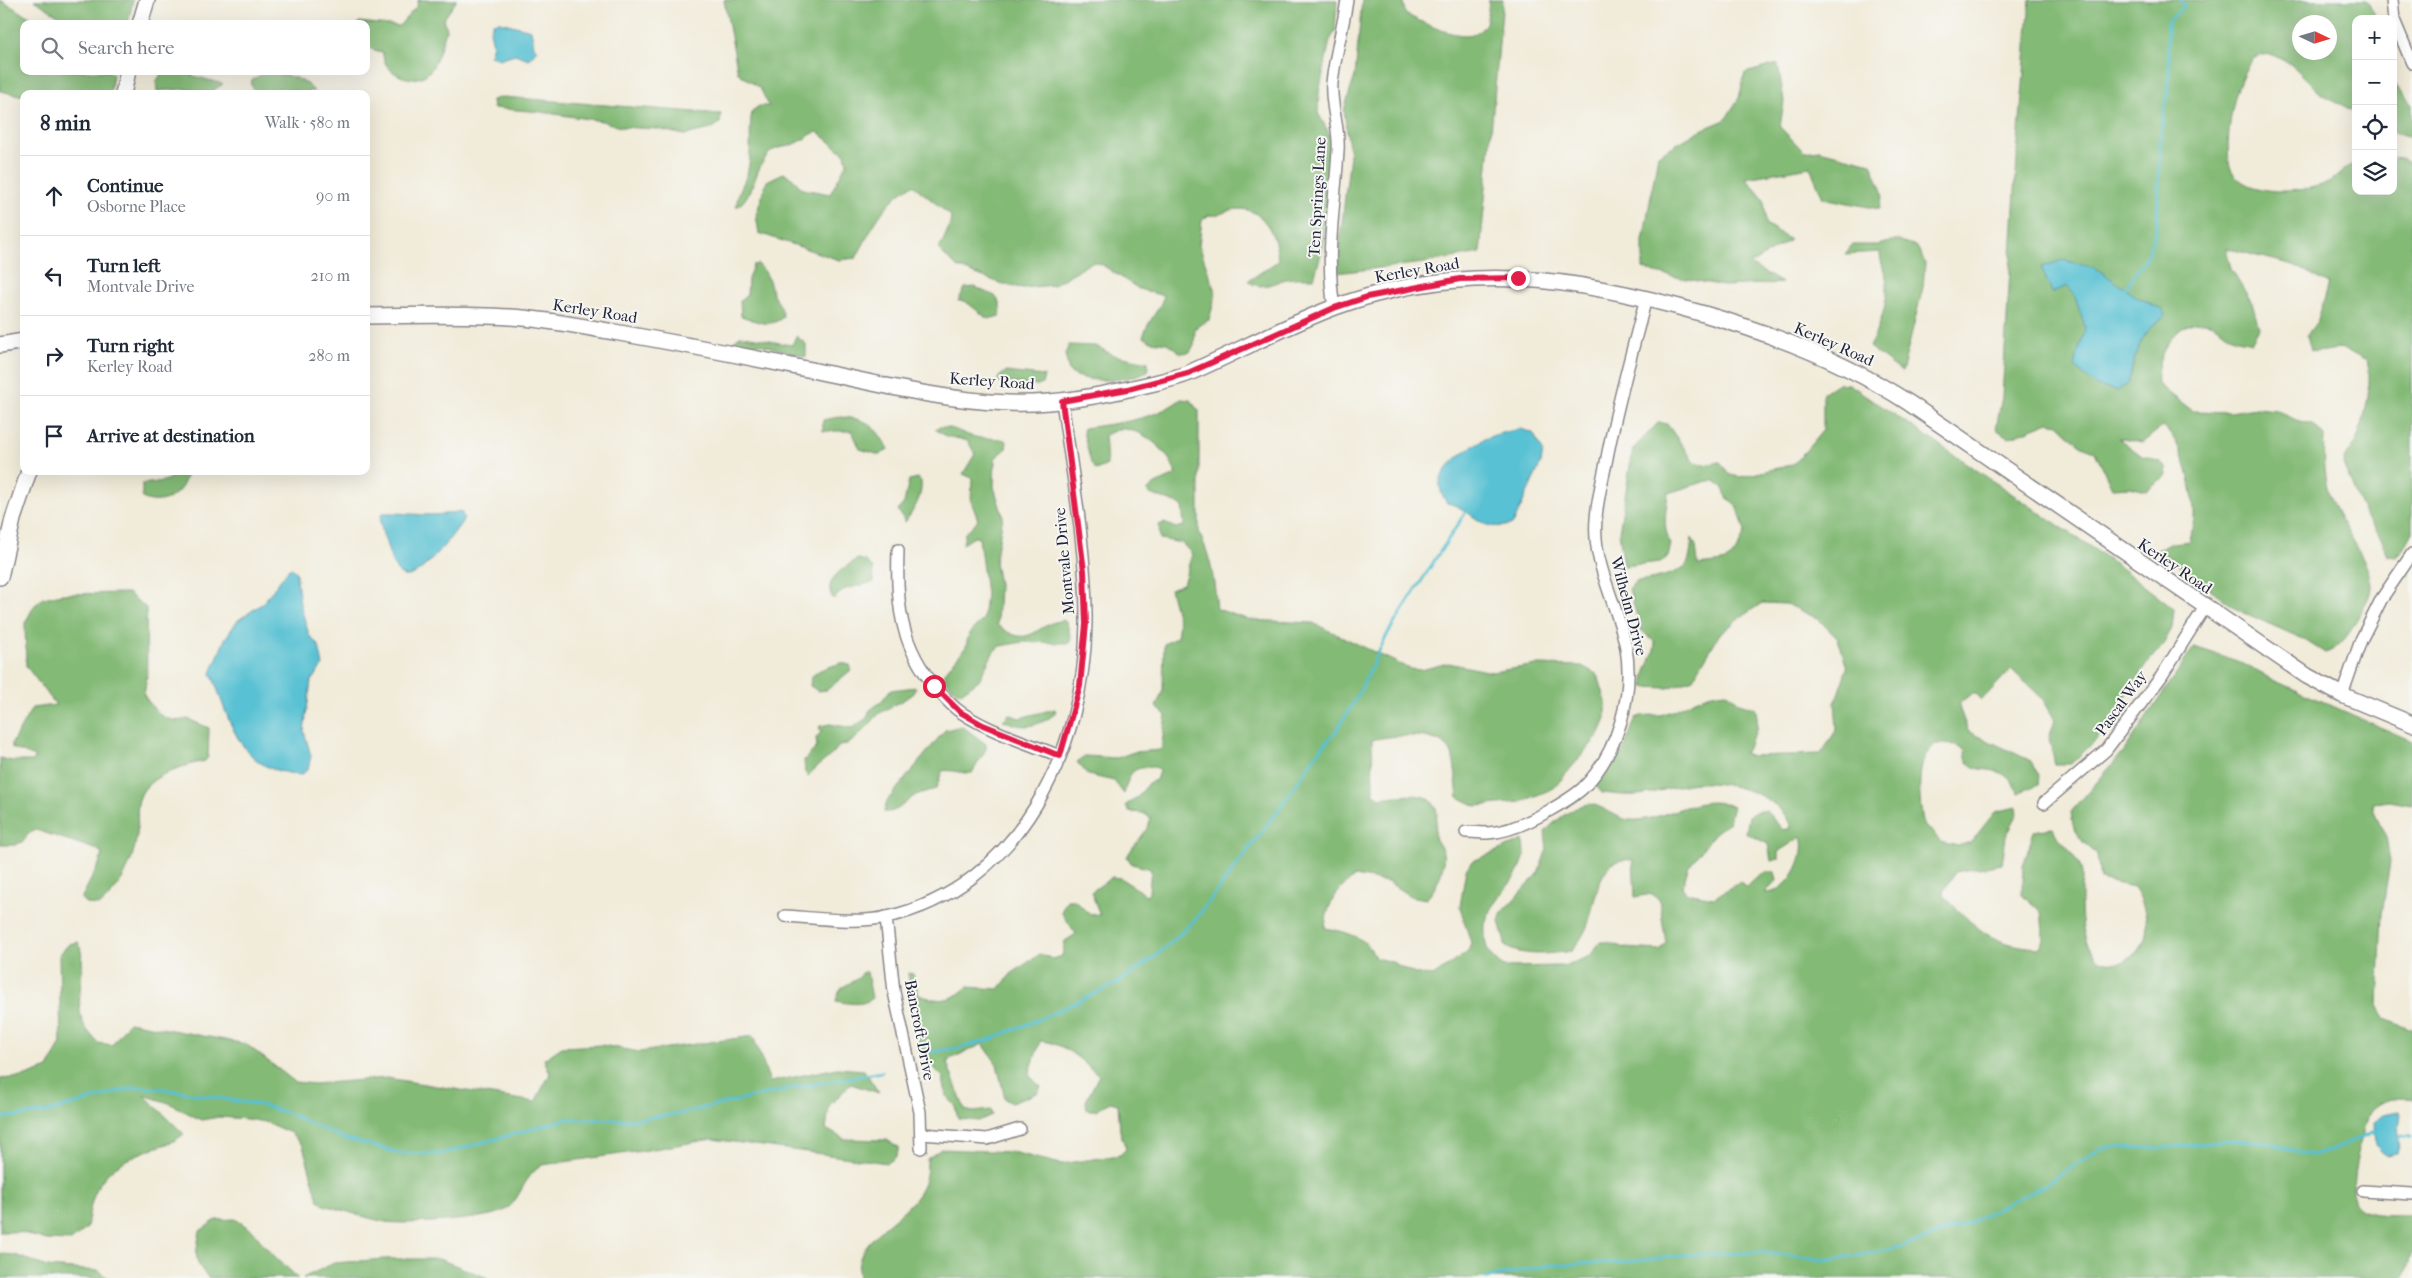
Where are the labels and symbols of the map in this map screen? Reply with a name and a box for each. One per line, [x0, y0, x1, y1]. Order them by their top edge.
north arrow [2292, 15, 2337, 60]
street label: Ten Springs Lane [1304, 137, 1330, 257]
street label: Kerley Road [1373, 253, 1461, 287]
route end [1507, 267, 1530, 290]
street label: Kerley Road [551, 295, 639, 327]
street label: Kerley Road [1791, 318, 1877, 370]
street label: Kerley Road [949, 369, 1036, 393]
street label: Montvale Drive [1050, 507, 1078, 615]
street label: Kerley Road [2134, 534, 2216, 598]
street label: Wilhelm Drive [1606, 553, 1651, 658]
street label: Pascal Way [2091, 667, 2151, 739]
route start [923, 675, 946, 698]
street label: Bancroft Drive [901, 978, 939, 1082]

